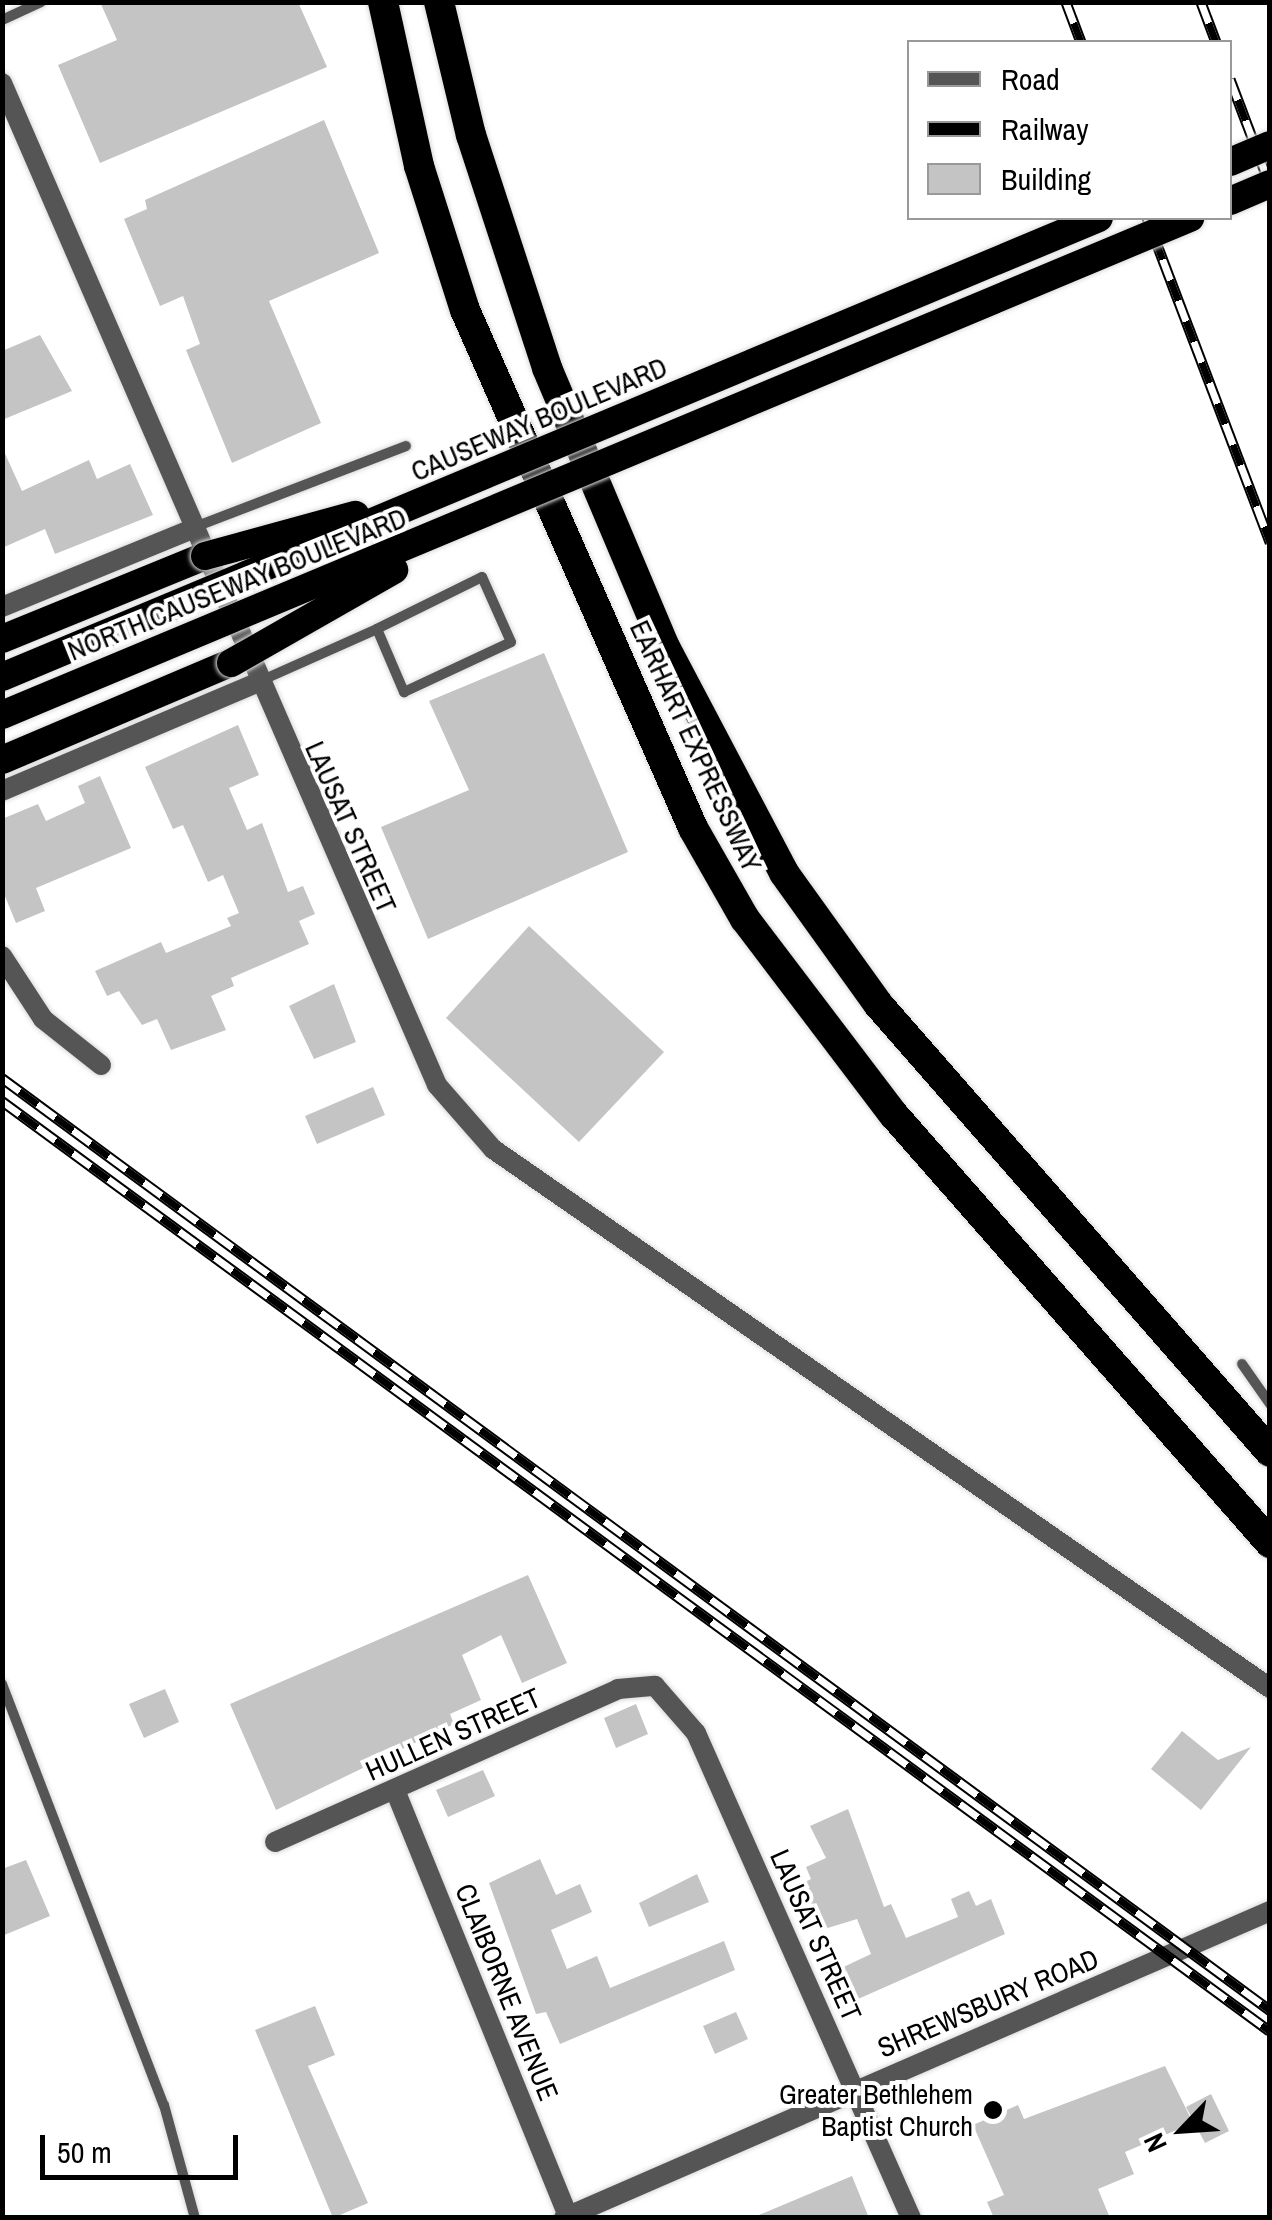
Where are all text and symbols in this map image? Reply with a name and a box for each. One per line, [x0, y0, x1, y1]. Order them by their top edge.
legend [907, 40, 1232, 220]
text: Road [1001, 59, 1060, 99]
text: Railway [1001, 109, 1088, 149]
text: Building [1001, 159, 1091, 199]
street label: CAUSEWAY BOULEVARD [406, 350, 672, 488]
street label: NORTH CAUSEWAY BOULEVARD [63, 500, 411, 668]
street label: EARHART EXPRESSWAY [623, 615, 769, 877]
street label: LAUSAT STREET [298, 736, 404, 918]
street label: HULLEN STREET [361, 1681, 545, 1787]
street label: LAUSAT STREET [763, 1844, 869, 2026]
street label: CLAIBORNE AVENUE [448, 1878, 566, 2106]
street label: SHREWSBURY ROAD [872, 1941, 1104, 2065]
place label: Greater Bethlehem Baptist Church [779, 2077, 973, 2143]
north arrow [1132, 2080, 1232, 2180]
marker: Greater Bethlehem Baptist Church [982, 2099, 1004, 2121]
scale bar [45, 2115, 242, 2177]
text: N [1134, 2127, 1176, 2158]
text: 50 m [57, 2132, 112, 2172]

